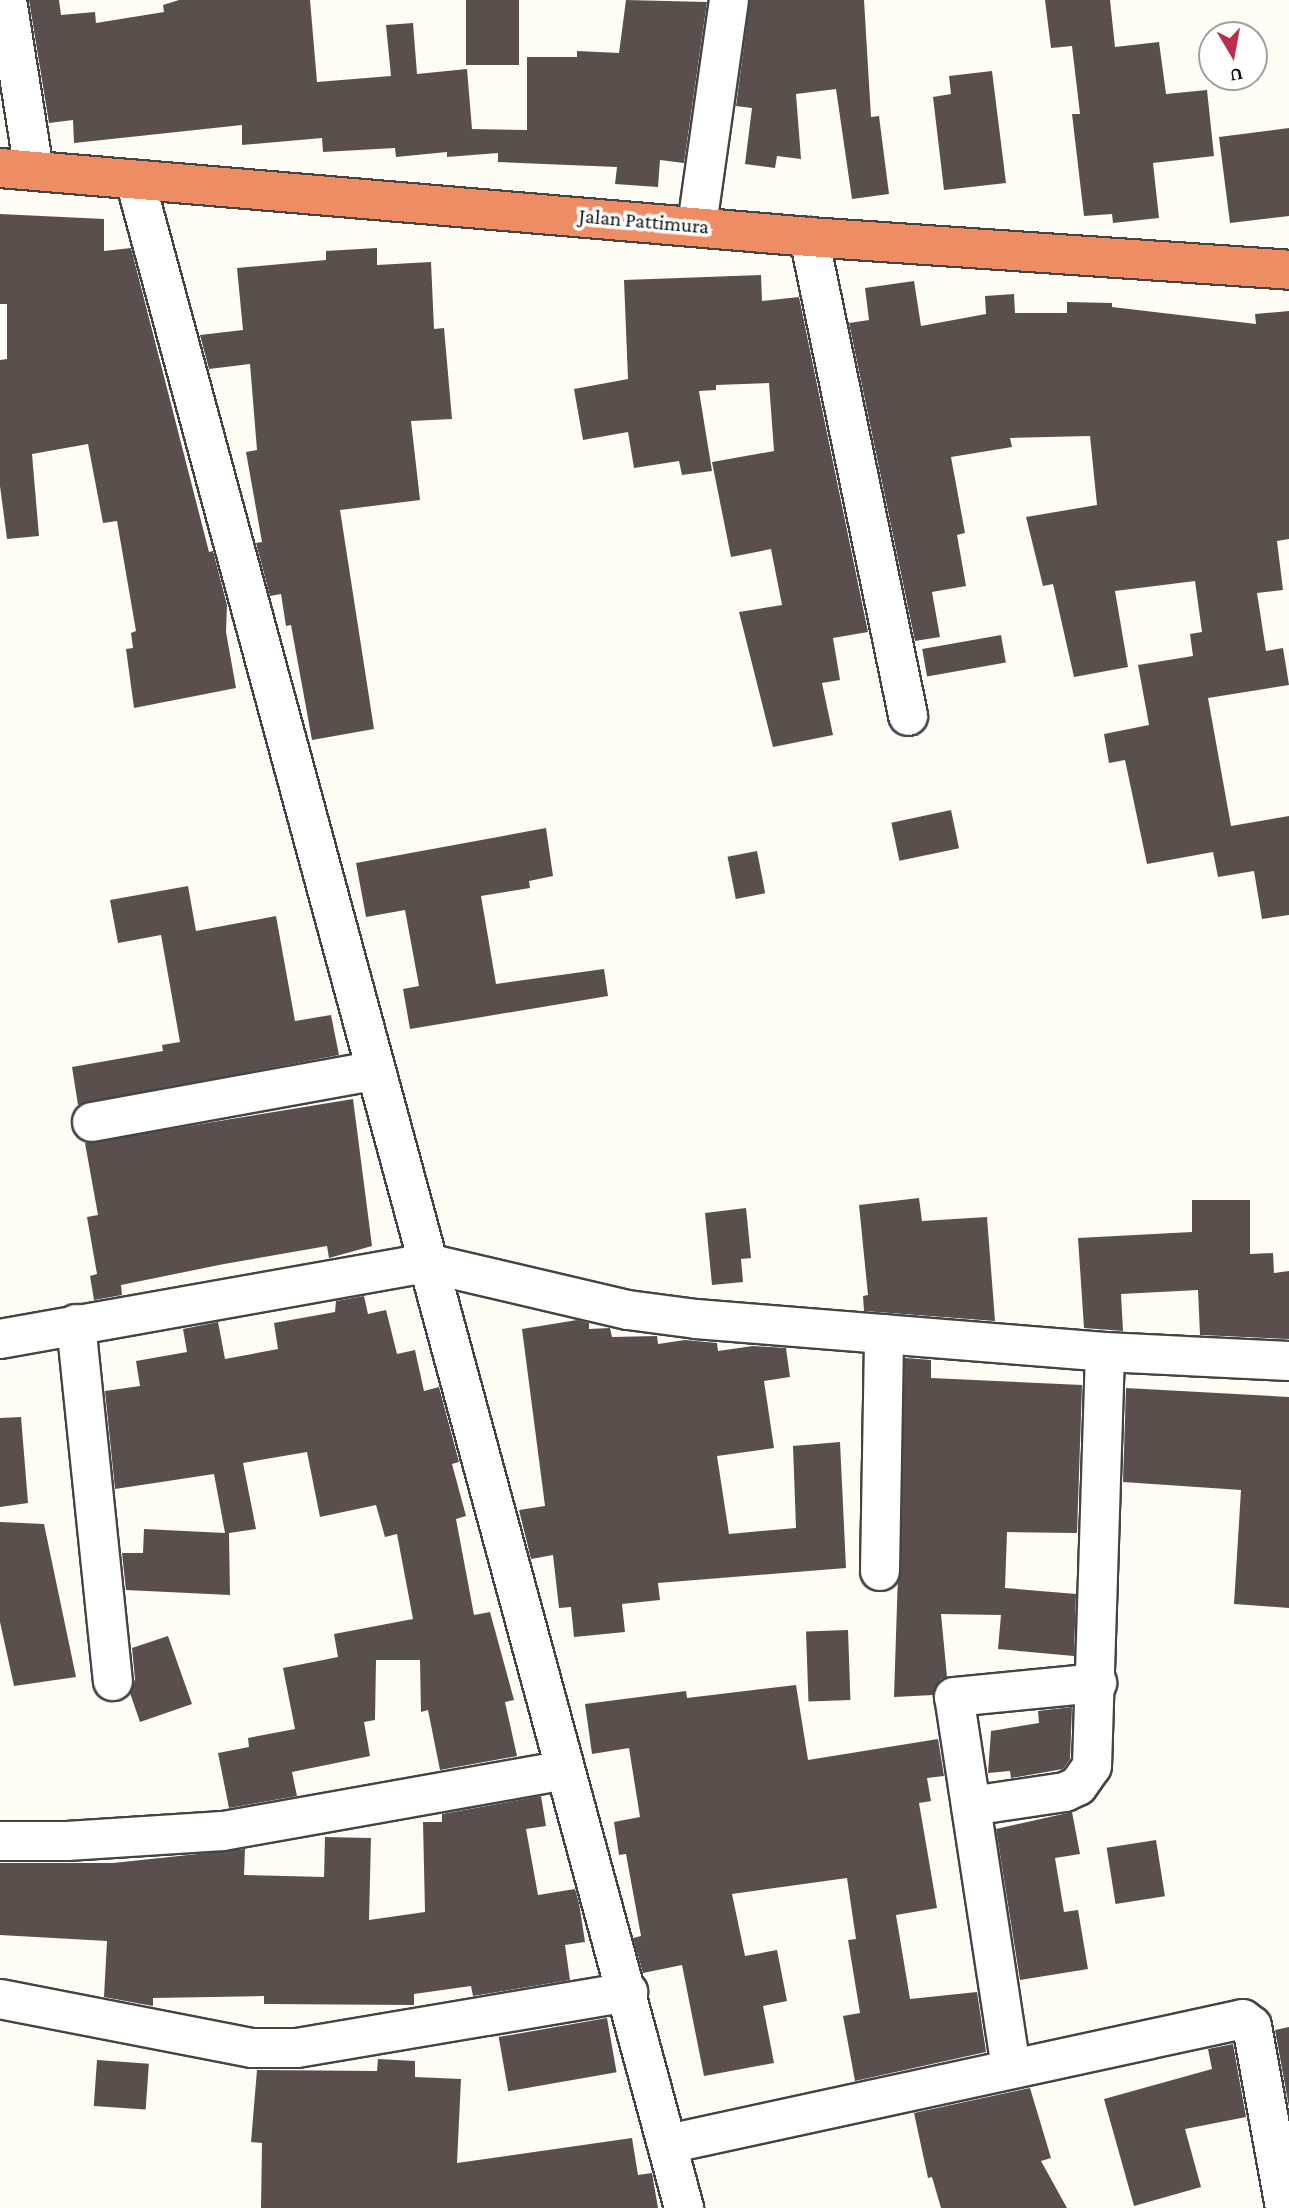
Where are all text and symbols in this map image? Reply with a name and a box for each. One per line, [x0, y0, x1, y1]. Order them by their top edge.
north arrow [1198, 21, 1268, 91]
text: U [1228, 64, 1245, 87]
street label: Jalan Pattimura [578, 203, 710, 239]

